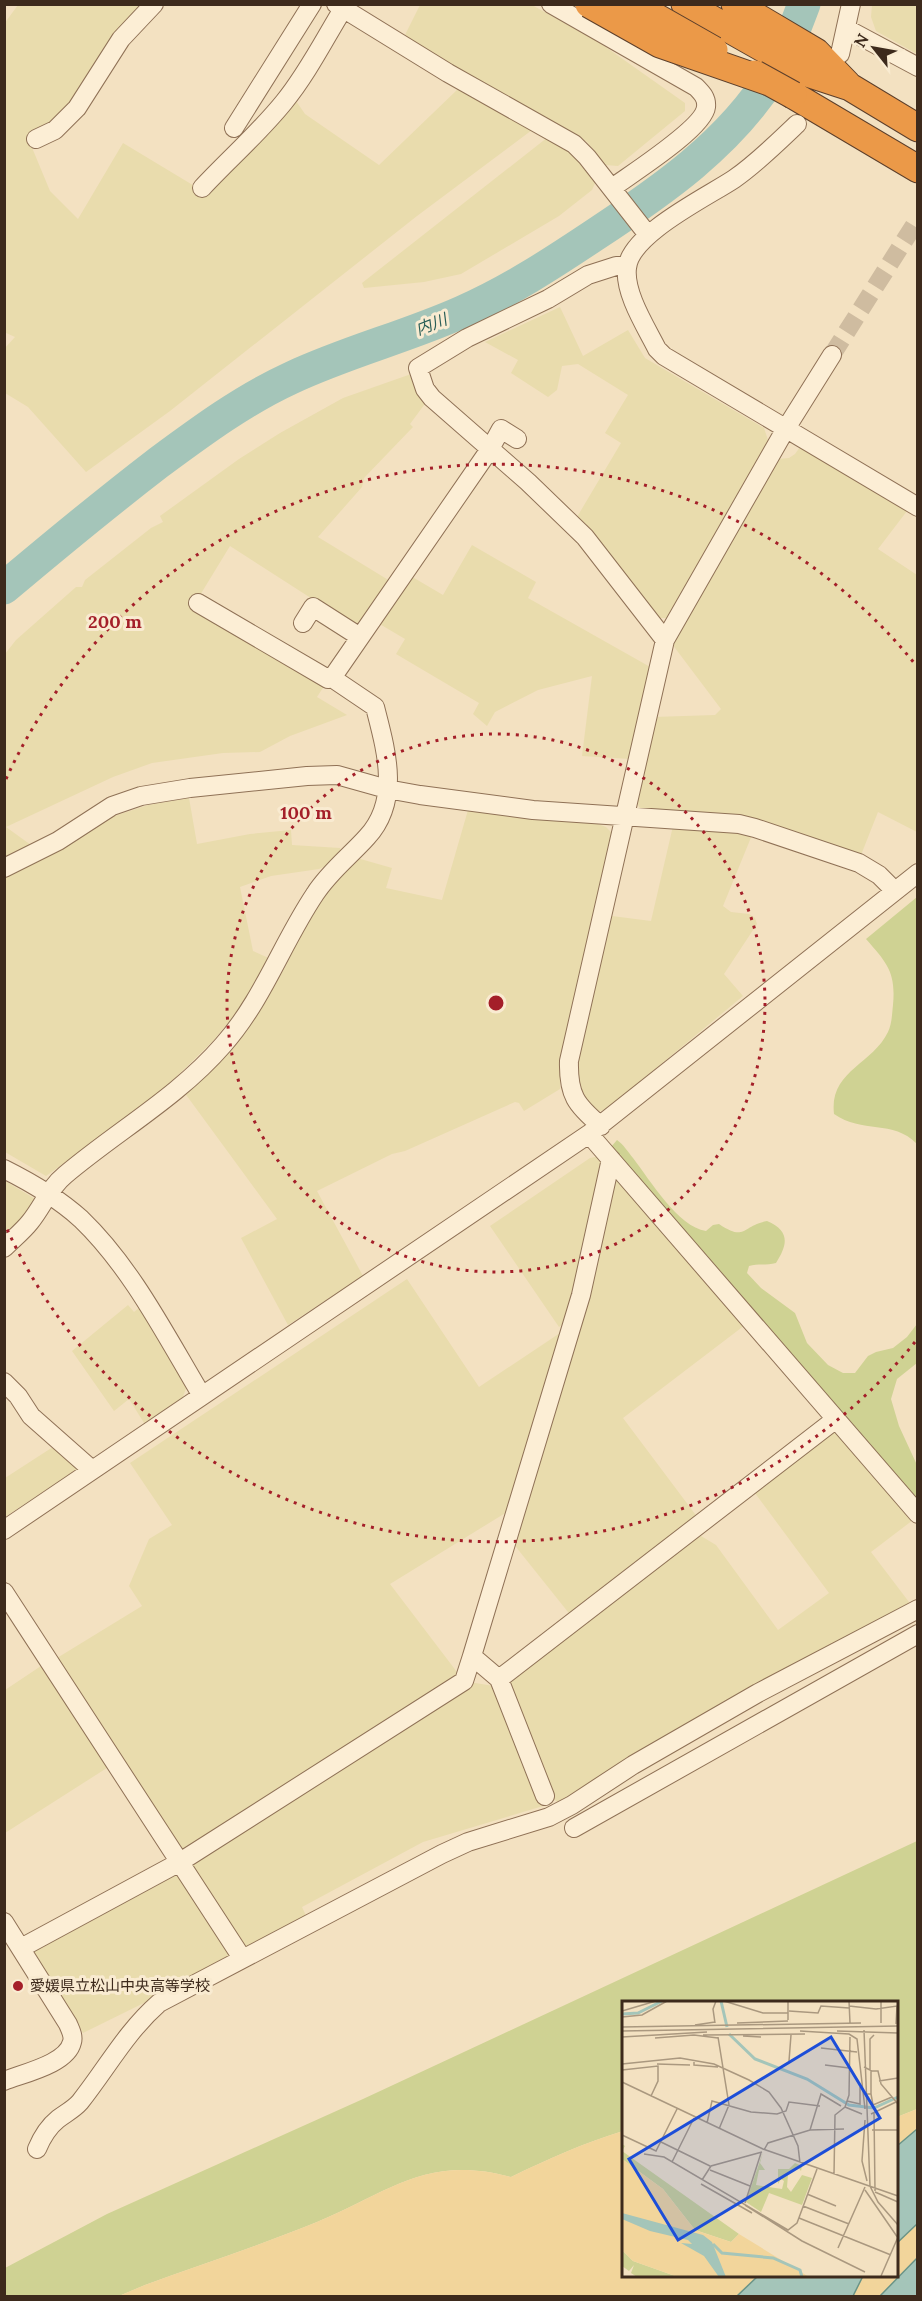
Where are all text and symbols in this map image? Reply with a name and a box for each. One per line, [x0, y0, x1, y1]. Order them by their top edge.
north arrow [844, 18, 904, 78]
text: N [849, 30, 873, 51]
water label: 内川 [412, 308, 451, 339]
text: 200 m [88, 610, 142, 633]
text: 100 m [280, 801, 332, 824]
centre of rings [486, 993, 506, 1013]
place label: 愛媛県立松山中央高等学校 [30, 1976, 210, 1995]
marker: 愛媛県立松山中央高等学校 [11, 1979, 25, 1993]
inset map [622, 2001, 898, 2277]

